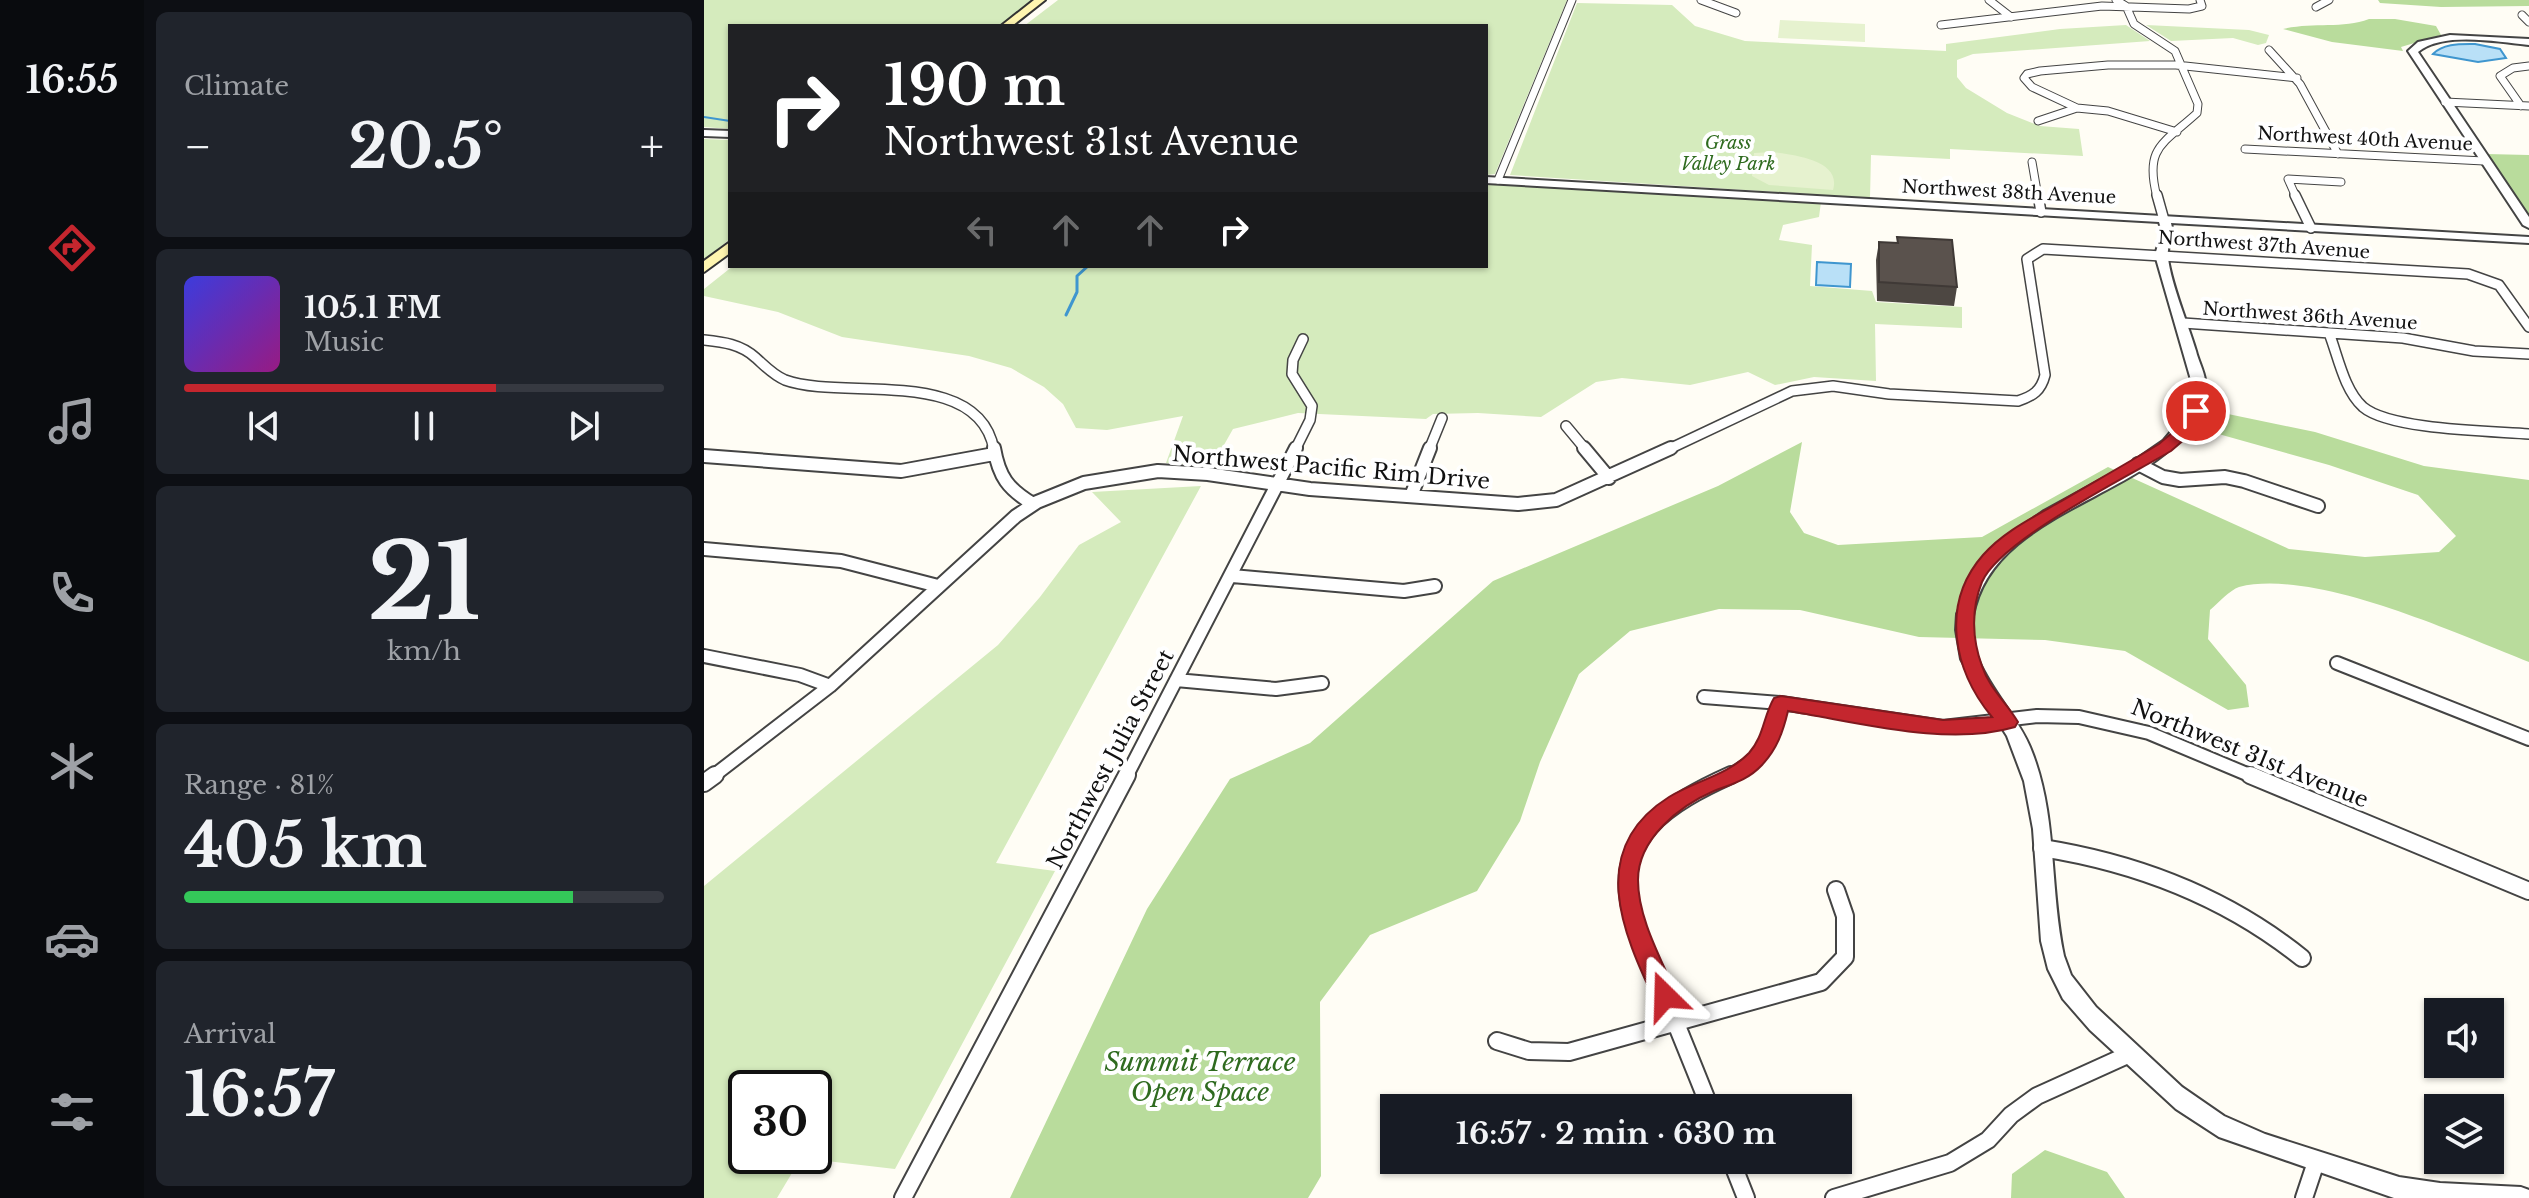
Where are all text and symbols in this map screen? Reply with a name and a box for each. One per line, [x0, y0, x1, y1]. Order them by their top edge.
text: 190 m [884, 51, 1065, 120]
icon: right [752, 56, 856, 160]
text: 16:55 [25, 58, 119, 103]
text: Climate [184, 70, 289, 102]
text: 20.5° [349, 110, 503, 184]
text: − [184, 119, 212, 174]
text: + [640, 119, 664, 174]
text: Northwest 31st Avenue [884, 120, 1299, 165]
street label: Northwest 40th Avenue [2257, 122, 2473, 156]
park label: Grass Valley Park [1681, 132, 1775, 175]
street label: Northwest 38th Avenue [1901, 175, 2117, 209]
icon: left [960, 208, 1004, 252]
icon: ahead [1044, 208, 1088, 252]
icon: ahead [1128, 208, 1172, 252]
icon: right [1212, 208, 1256, 252]
icon: directions [44, 220, 100, 276]
street label: Northwest 37th Avenue [2157, 227, 2371, 263]
text: 105.1 FM [304, 289, 441, 326]
street label: Northwest 36th Avenue [2202, 298, 2418, 334]
text: Music [304, 326, 384, 358]
pin [2162, 377, 2230, 445]
icon: arrive [2174, 389, 2218, 433]
icon: music [44, 393, 100, 449]
icon: previous [242, 404, 286, 448]
icon: pause [402, 404, 446, 448]
icon: next [562, 404, 606, 448]
street label: Northwest Pacific Rim Drive [1171, 440, 1491, 495]
text: 21 [367, 518, 481, 647]
icon: phone [44, 565, 100, 621]
text: km/h [387, 635, 461, 667]
street label: Northwest Julia Street [1041, 644, 1180, 874]
street label: Northwest 31st Avenue [2127, 693, 2372, 813]
icon: climate [44, 738, 100, 794]
text: Range · 81% [184, 769, 334, 801]
text: 405 km [184, 809, 427, 883]
icon: car [44, 911, 100, 967]
position arrow [1623, 954, 1707, 1038]
map controls [2424, 998, 2504, 1174]
button: sound [2424, 998, 2504, 1078]
text: Arrival [184, 1018, 276, 1050]
park label: Summit Terrace Open Space [1104, 1046, 1296, 1108]
text: 16:57 [184, 1058, 334, 1132]
speed limit sign: 30 [728, 1070, 832, 1174]
icon: filters [44, 1084, 100, 1140]
button: layers [2424, 1094, 2504, 1174]
text: 16:57 · 2 min · 630 m [1456, 1115, 1776, 1152]

